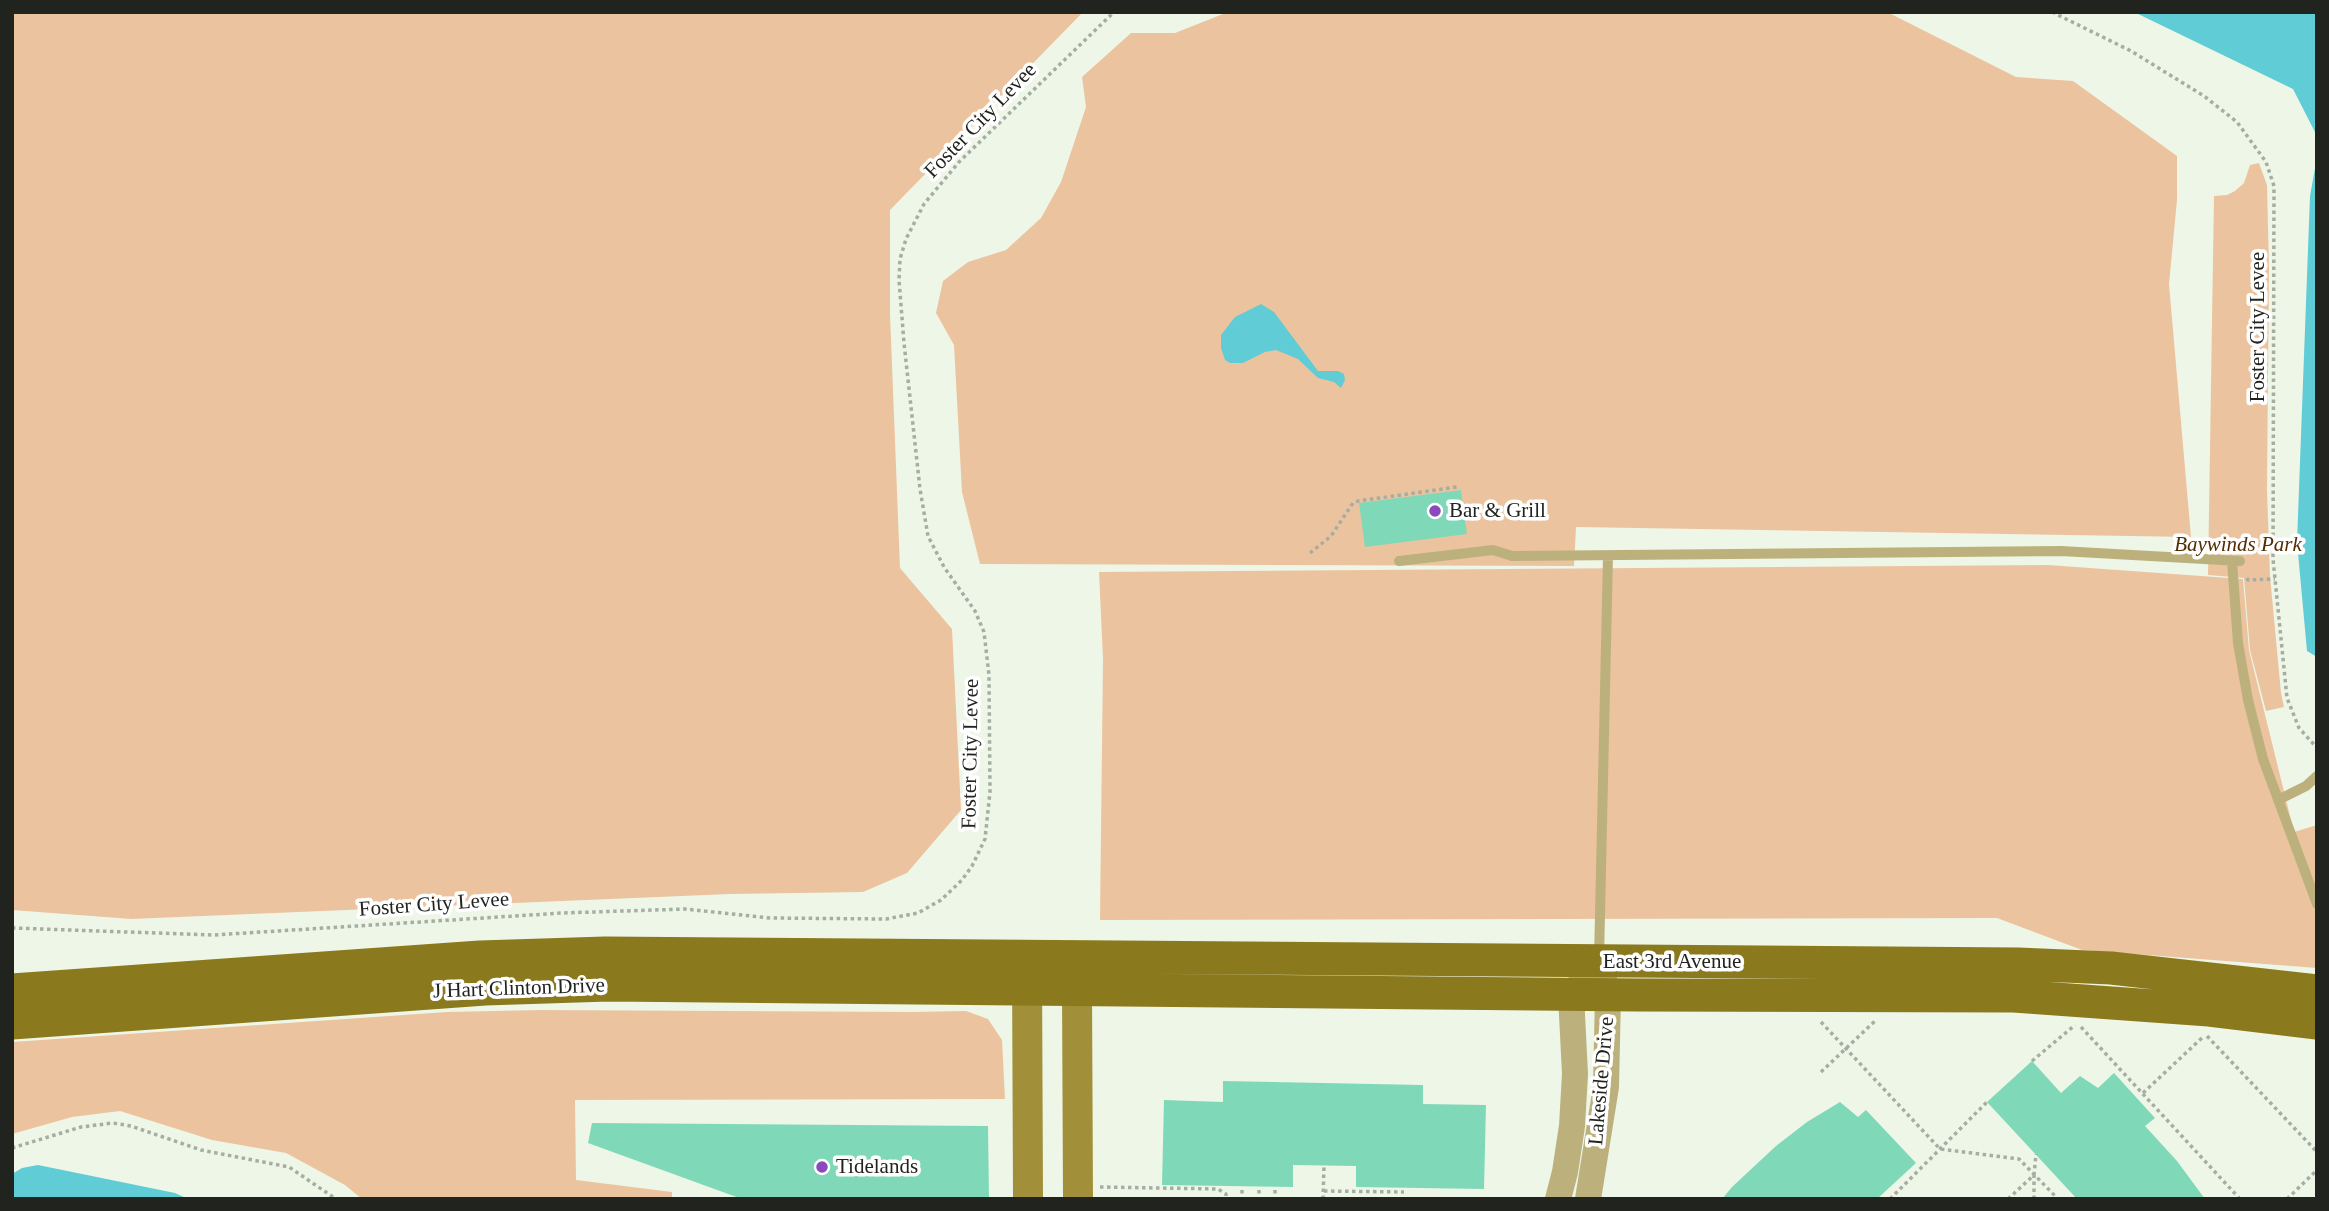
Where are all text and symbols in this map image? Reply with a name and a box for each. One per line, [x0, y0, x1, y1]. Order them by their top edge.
street label: Foster City Levee [920, 58, 1042, 184]
street label: Foster City Levee [2245, 252, 2271, 402]
place label: Bar & Grill [1449, 498, 1546, 524]
marker: Bar & Grill [1427, 503, 1443, 519]
park label: Baywinds Park [2174, 532, 2302, 558]
street label: Foster City Levee [957, 679, 985, 829]
street label: Foster City Levee [358, 887, 510, 923]
street label: East 3rd Avenue [1603, 949, 1741, 975]
street label: J Hart Clinton Drive [433, 973, 605, 1005]
street label: Lakeside Drive [1584, 1016, 1620, 1146]
place label: Tidelands [836, 1154, 918, 1180]
marker: Tidelands [814, 1159, 830, 1175]

